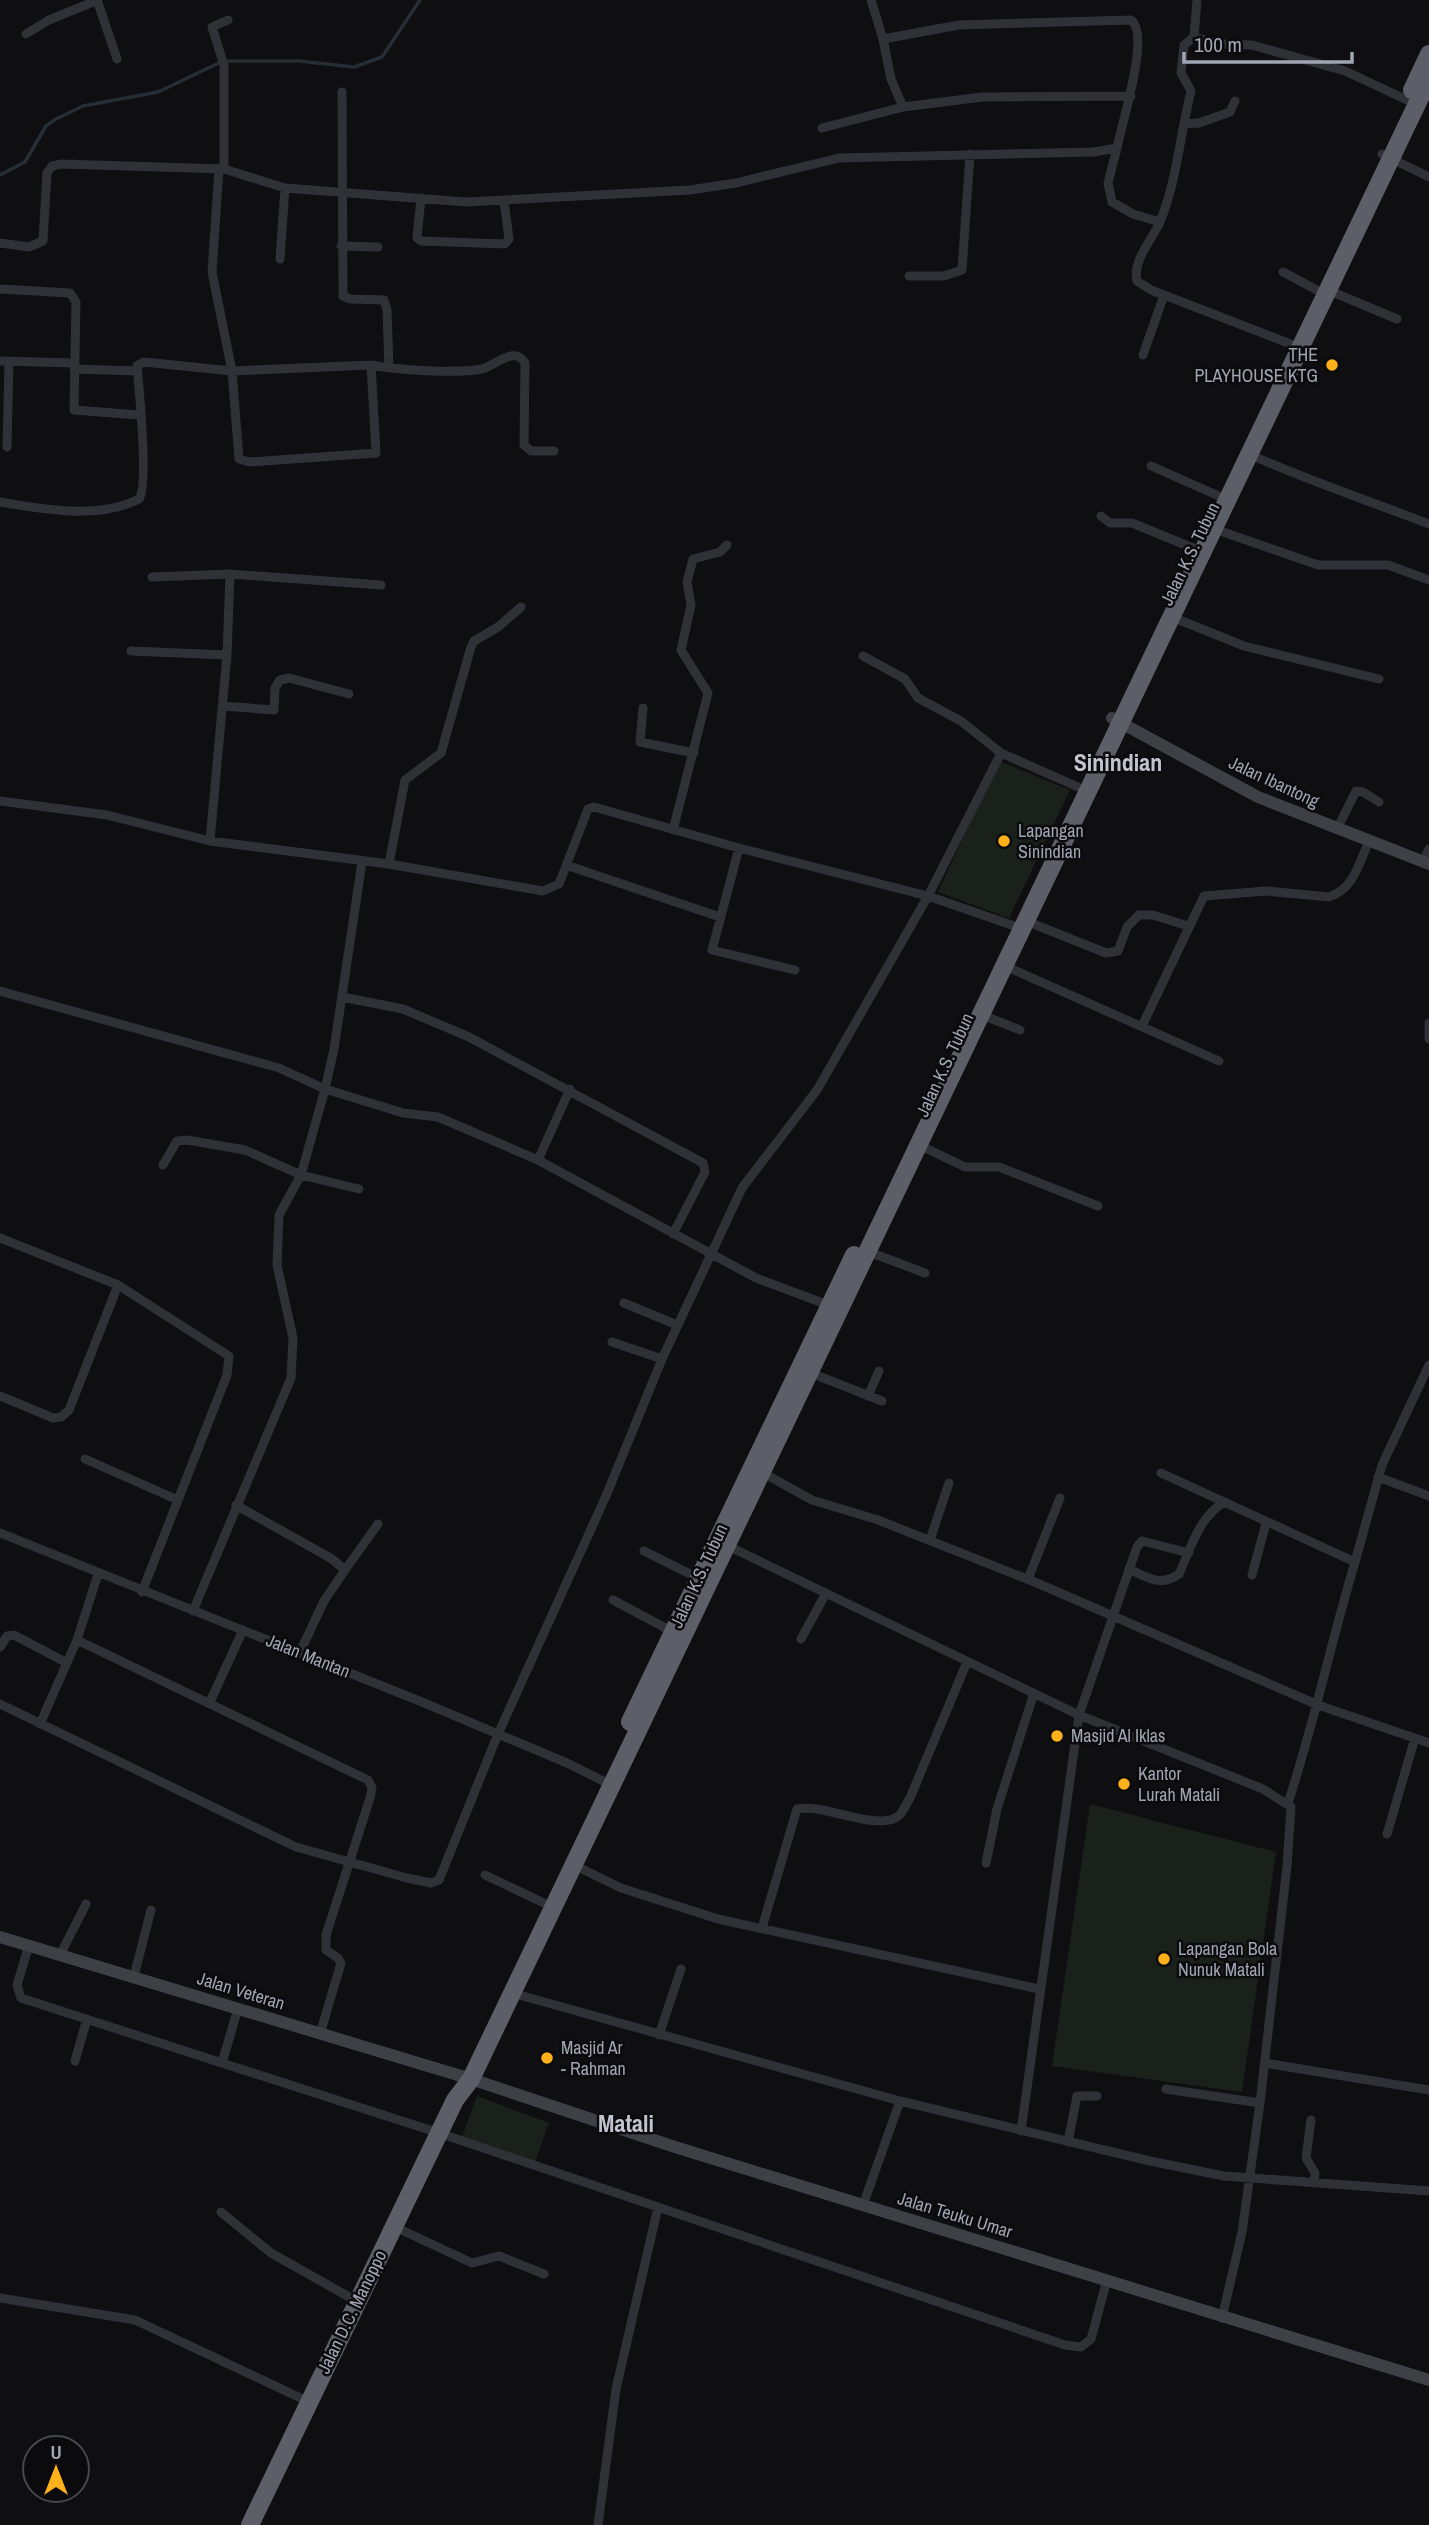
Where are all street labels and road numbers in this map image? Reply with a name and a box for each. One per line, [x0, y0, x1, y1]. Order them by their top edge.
street label: Jalan K.S. Tubun [1154, 498, 1225, 609]
street label: Jalan Ibantong [1225, 750, 1324, 814]
street label: Jalan K.S. Tubun [910, 1009, 979, 1121]
street label: Jalan K.S. Tubun [664, 1520, 733, 1632]
street label: Jalan Mantan [262, 1627, 354, 1684]
street label: Jalan Veteran [194, 1965, 288, 2016]
street label: Jalan Teuku Umar [895, 2185, 1016, 2244]
street label: Jalan D.C. Manoppo [311, 2246, 392, 2378]

